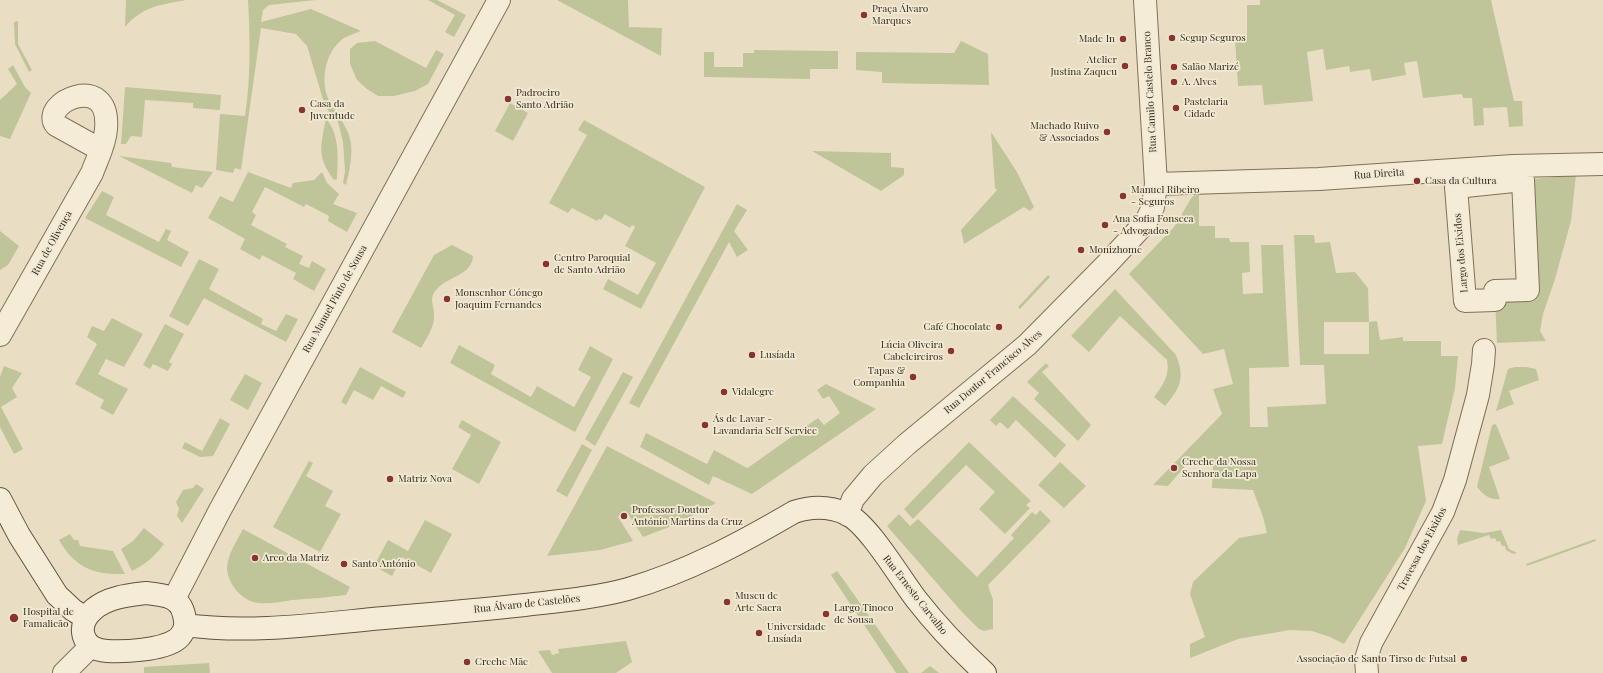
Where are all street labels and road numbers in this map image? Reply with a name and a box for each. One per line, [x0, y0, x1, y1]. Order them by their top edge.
street label: Rua Camilo Castelo Branco [1141, 31, 1159, 153]
street label: Rua Direita [1353, 166, 1405, 182]
street label: Rua de Olivença [29, 209, 75, 277]
street label: Largo dos Eixidos [1452, 213, 1470, 293]
street label: Rua Manuel Pinto de Sousa [300, 243, 370, 355]
street label: Rua Doutor Francisco Alves [942, 328, 1044, 416]
street label: Travessa dos Eixidos [1395, 505, 1449, 593]
street label: Rua Ernesto Carvalho [880, 553, 950, 637]
street label: Rua Álvaro de Castelões [473, 592, 581, 616]

